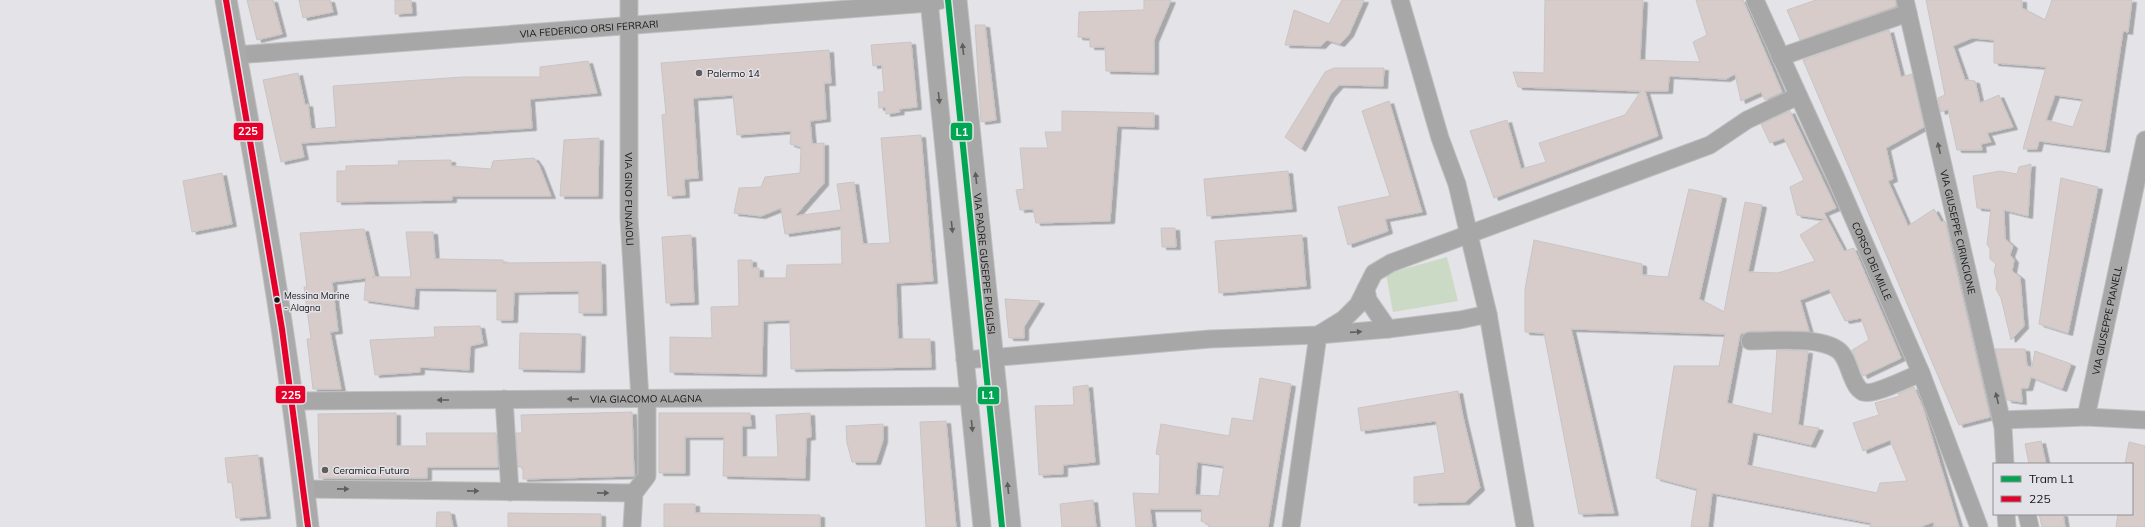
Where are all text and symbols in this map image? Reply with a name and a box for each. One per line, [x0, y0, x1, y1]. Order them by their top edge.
street label: VIA FEDERICO ORSI FERRARI [519, 17, 659, 40]
one-way arrow [959, 42, 966, 55]
place label: Palermo 14 [707, 67, 760, 80]
marker: Palermo 14 [694, 68, 704, 78]
one-way arrow [936, 92, 942, 104]
line badge: 225 [233, 122, 264, 141]
line badge: L1 [950, 122, 973, 141]
text: 225 [238, 124, 258, 138]
text: L1 [956, 125, 969, 139]
one-way arrow [1936, 142, 1942, 154]
street label: VIA GINO FUNAIOLI [623, 152, 637, 246]
street label: VIA GIUSEPPE CIRINCIONE [1938, 168, 1979, 296]
one-way arrow [973, 172, 979, 184]
street label: VIA PADRE GUSEPPE PUGLISI [971, 192, 999, 335]
street label: CORSO DEI MILLE [1849, 220, 1895, 302]
one-way arrow [949, 221, 955, 233]
street label: VIA GIUSEPPE PIANELL [2089, 264, 2125, 376]
place label: Messina Marine - Alagna [284, 290, 350, 313]
marker: Messina Marine - Alagna [272, 295, 282, 305]
one-way arrow [1350, 328, 1362, 335]
line badge: 225 [275, 385, 306, 404]
line badge: L1 [977, 386, 1000, 405]
text: 225 [281, 388, 301, 402]
text: L1 [982, 388, 995, 402]
street label: VIA GIACOMO ALAGNA [590, 391, 703, 405]
one-way arrow [1993, 392, 1999, 404]
one-way arrow [566, 396, 579, 402]
one-way arrow [436, 397, 449, 403]
one-way arrow [969, 420, 976, 432]
legend [1993, 463, 2133, 515]
place label: Ceramica Futura [333, 464, 409, 477]
marker: Ceramica Futura [320, 465, 330, 475]
text: Tram L1 [2029, 471, 2074, 486]
one-way arrow [1005, 482, 1011, 494]
one-way arrow [337, 486, 350, 492]
one-way arrow [467, 488, 479, 495]
one-way arrow [597, 490, 610, 496]
text: 225 [2029, 491, 2051, 506]

